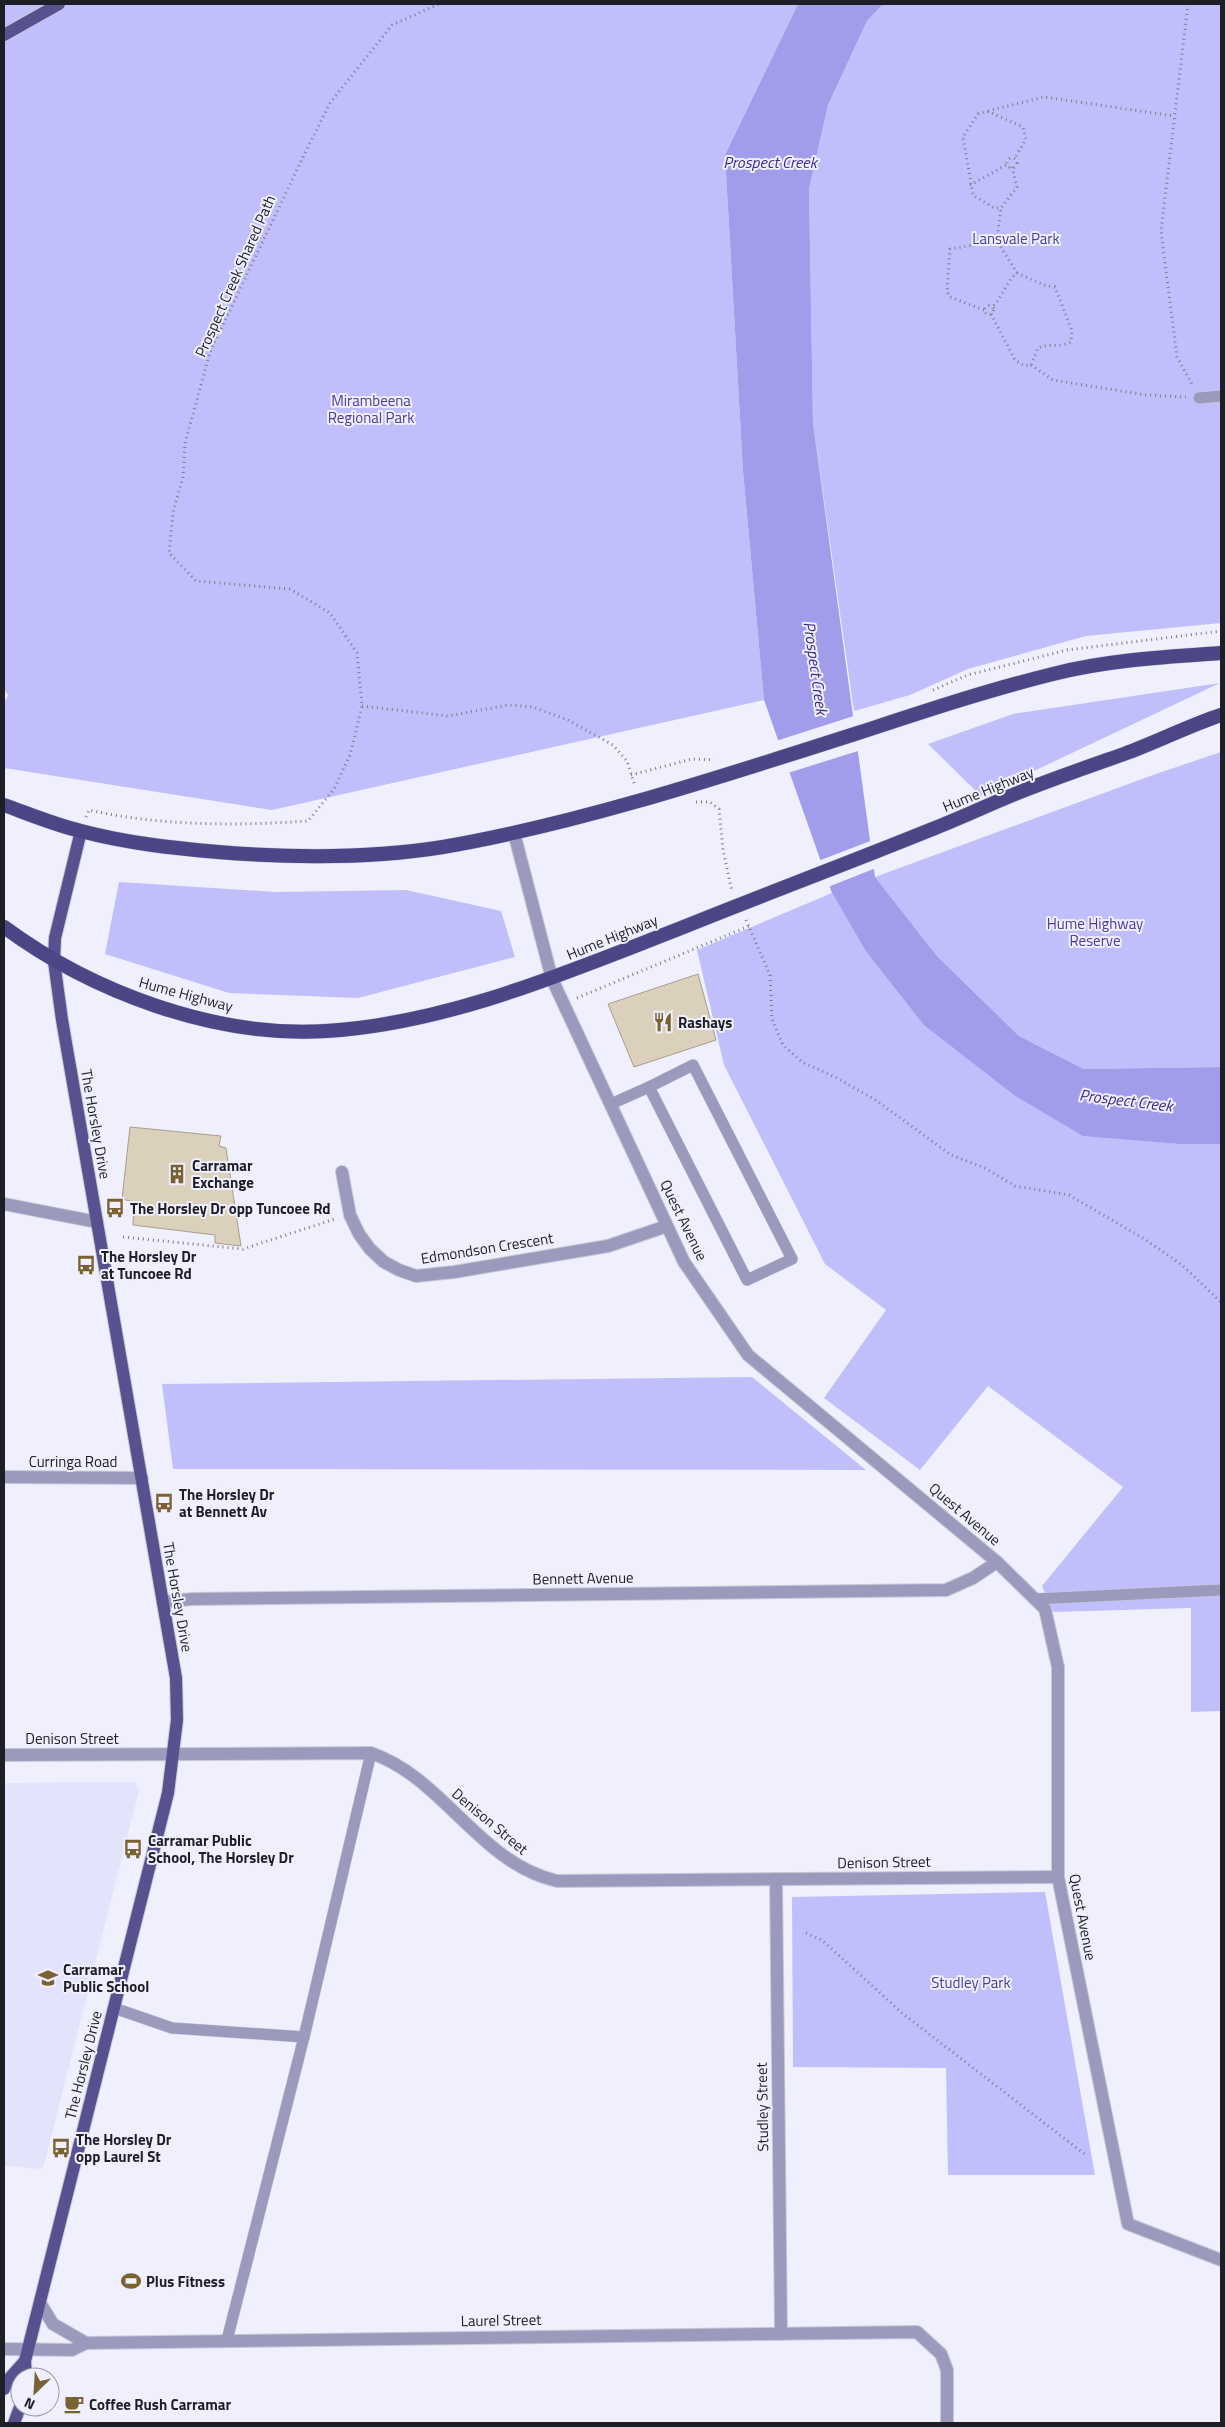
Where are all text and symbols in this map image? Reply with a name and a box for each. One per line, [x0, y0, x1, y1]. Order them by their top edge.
water label: Prospect Creek [723, 150, 819, 174]
street label: Prospect Creek Shared Path [189, 191, 281, 361]
park label: Lansvale Park [972, 227, 1060, 250]
park label: Mirambeena Regional Park [328, 389, 414, 429]
water label: Prospect Creek [798, 620, 835, 718]
street label: Hume Highway [939, 760, 1037, 818]
street label: Hume Highway [563, 908, 661, 966]
park label: Hume Highway Reserve [1047, 912, 1143, 952]
street label: Hume Highway [136, 970, 236, 1018]
restaurant icon: Rashays [652, 1011, 674, 1033]
place label: Rashays [678, 1011, 732, 1034]
street label: The Horsley Drive [75, 1067, 117, 1181]
water label: Prospect Creek [1078, 1082, 1176, 1118]
place label: Carramar Exchange [192, 1154, 254, 1194]
building icon: Carramar Exchange [166, 1163, 188, 1185]
street label: Quest Avenue [654, 1175, 714, 1265]
bus stop icon: The Horsley Dr opp Tuncoee Rd [104, 1197, 126, 1219]
place label: The Horsley Dr opp Tuncoee Rd [130, 1197, 331, 1220]
street label: Edmondson Crescent [419, 1226, 556, 1270]
place label: The Horsley Dr at Tuncoee Rd [101, 1245, 197, 1285]
bus stop icon: The Horsley Dr at Tuncoee Rd [75, 1254, 97, 1276]
street label: Curringa Road [29, 1450, 117, 1473]
street label: Quest Avenue [924, 1477, 1006, 1551]
place label: The Horsley Dr at Bennett Av [179, 1483, 275, 1523]
bus stop icon: The Horsley Dr at Bennett Av [153, 1492, 175, 1514]
street label: The Horsley Drive [157, 1540, 199, 1654]
street label: Bennett Avenue [532, 1566, 634, 1590]
street label: Denison Street [25, 1727, 119, 1750]
street label: Denison Street [447, 1782, 534, 1860]
place label: Carramar Public School, The Horsley Dr [148, 1829, 294, 1869]
bus stop icon: Carramar Public School, The Horsley Dr [122, 1838, 144, 1860]
street label: Denison Street [837, 1850, 932, 1874]
street label: Quest Avenue [1063, 1872, 1103, 1962]
place label: Carramar Public School [63, 1958, 149, 1998]
school or university icon: Carramar Public School [37, 1967, 59, 1989]
park label: Studley Park [931, 1971, 1011, 1994]
street label: The Horsley Drive [58, 2008, 108, 2122]
street label: Studley Street [750, 2061, 774, 2152]
place label: The Horsley Dr opp Laurel St [76, 2128, 172, 2168]
bus stop icon: The Horsley Dr opp Laurel St [50, 2137, 72, 2159]
sports icon: Plus Fitness [120, 2270, 142, 2292]
place label: Plus Fitness [146, 2270, 225, 2293]
street label: Laurel Street [460, 2308, 542, 2332]
north arrow [10, 2367, 60, 2417]
text: N [20, 2393, 38, 2416]
cafe icon: Coffee Rush Carramar [63, 2393, 85, 2415]
place label: Coffee Rush Carramar [89, 2393, 231, 2416]

